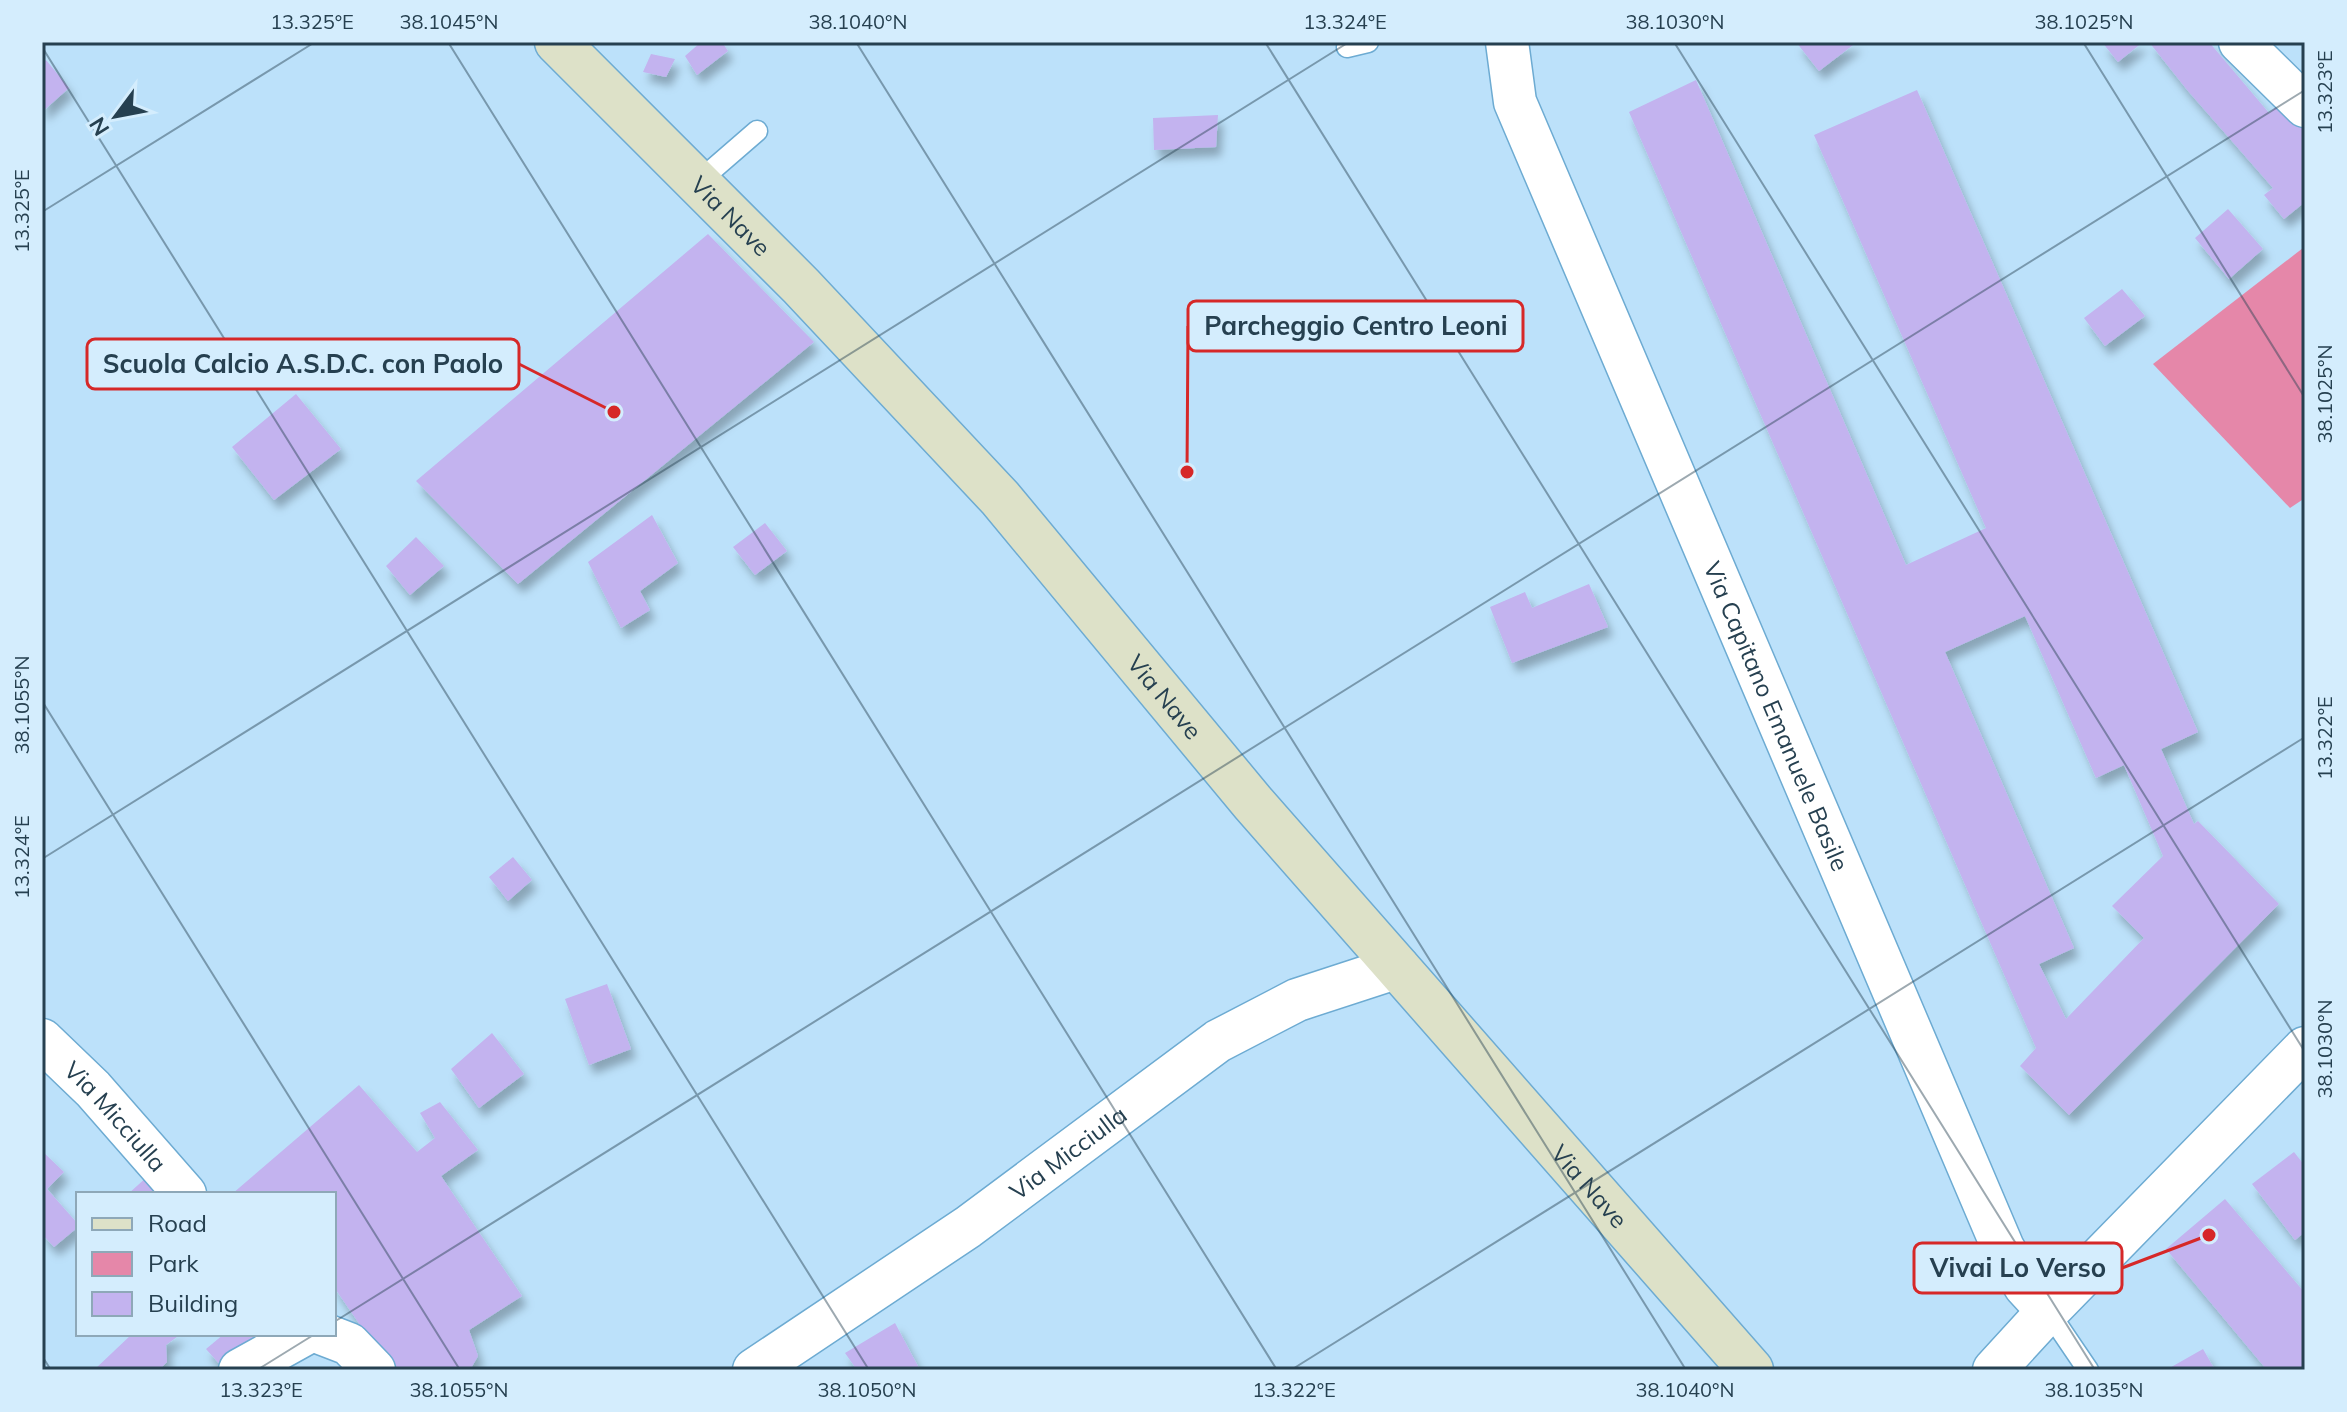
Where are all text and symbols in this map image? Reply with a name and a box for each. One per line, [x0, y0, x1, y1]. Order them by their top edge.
text: 13.325°E [270, 9, 354, 34]
text: 38.1045°N [400, 9, 498, 34]
text: 38.1040°N [809, 9, 907, 34]
text: 13.324°E [1303, 9, 1387, 34]
text: 38.1030°N [1626, 9, 1724, 34]
text: 38.1025°N [2035, 9, 2133, 34]
text: 13.323°E [2312, 50, 2337, 134]
north arrow [76, 76, 156, 156]
text: N [83, 112, 115, 141]
text: 13.325°E [9, 169, 34, 253]
street label: Via Nave [685, 170, 777, 262]
callout: Parcheggio Centro Leoni [1188, 301, 1523, 351]
text: Parcheggio Centro Leoni [1204, 309, 1508, 342]
callout: Scuola Calcio A.S.D.C. con Paolo [87, 339, 519, 389]
text: 38.1025°N [2312, 345, 2337, 443]
text: Scuola Calcio A.S.D.C. con Paolo [103, 347, 503, 380]
street label: Via Capitano Emanuele Basile [1697, 557, 1856, 875]
street label: Via Nave [1121, 648, 1209, 745]
text: 38.1055°N [9, 656, 34, 754]
text: 13.322°E [2312, 696, 2337, 780]
text: 13.324°E [9, 815, 34, 899]
text: 38.1030°N [2312, 1000, 2337, 1098]
street label: Via Micciulla [58, 1055, 173, 1177]
street label: Via Micciulla [1004, 1099, 1132, 1206]
street label: Via Nave [1545, 1138, 1634, 1234]
legend [76, 1192, 336, 1336]
text: Road [148, 1208, 207, 1238]
callout: Vivai Lo Verso [1914, 1243, 2122, 1293]
text: Park [148, 1248, 199, 1278]
text: Vivai Lo Verso [1929, 1251, 2106, 1284]
text: Building [148, 1288, 238, 1318]
text: 13.323°E [219, 1377, 303, 1402]
text: 38.1055°N [410, 1377, 508, 1402]
text: 38.1050°N [818, 1377, 916, 1402]
text: 13.322°E [1252, 1377, 1336, 1402]
text: 38.1040°N [1636, 1377, 1734, 1402]
text: 38.1035°N [2045, 1377, 2143, 1402]

